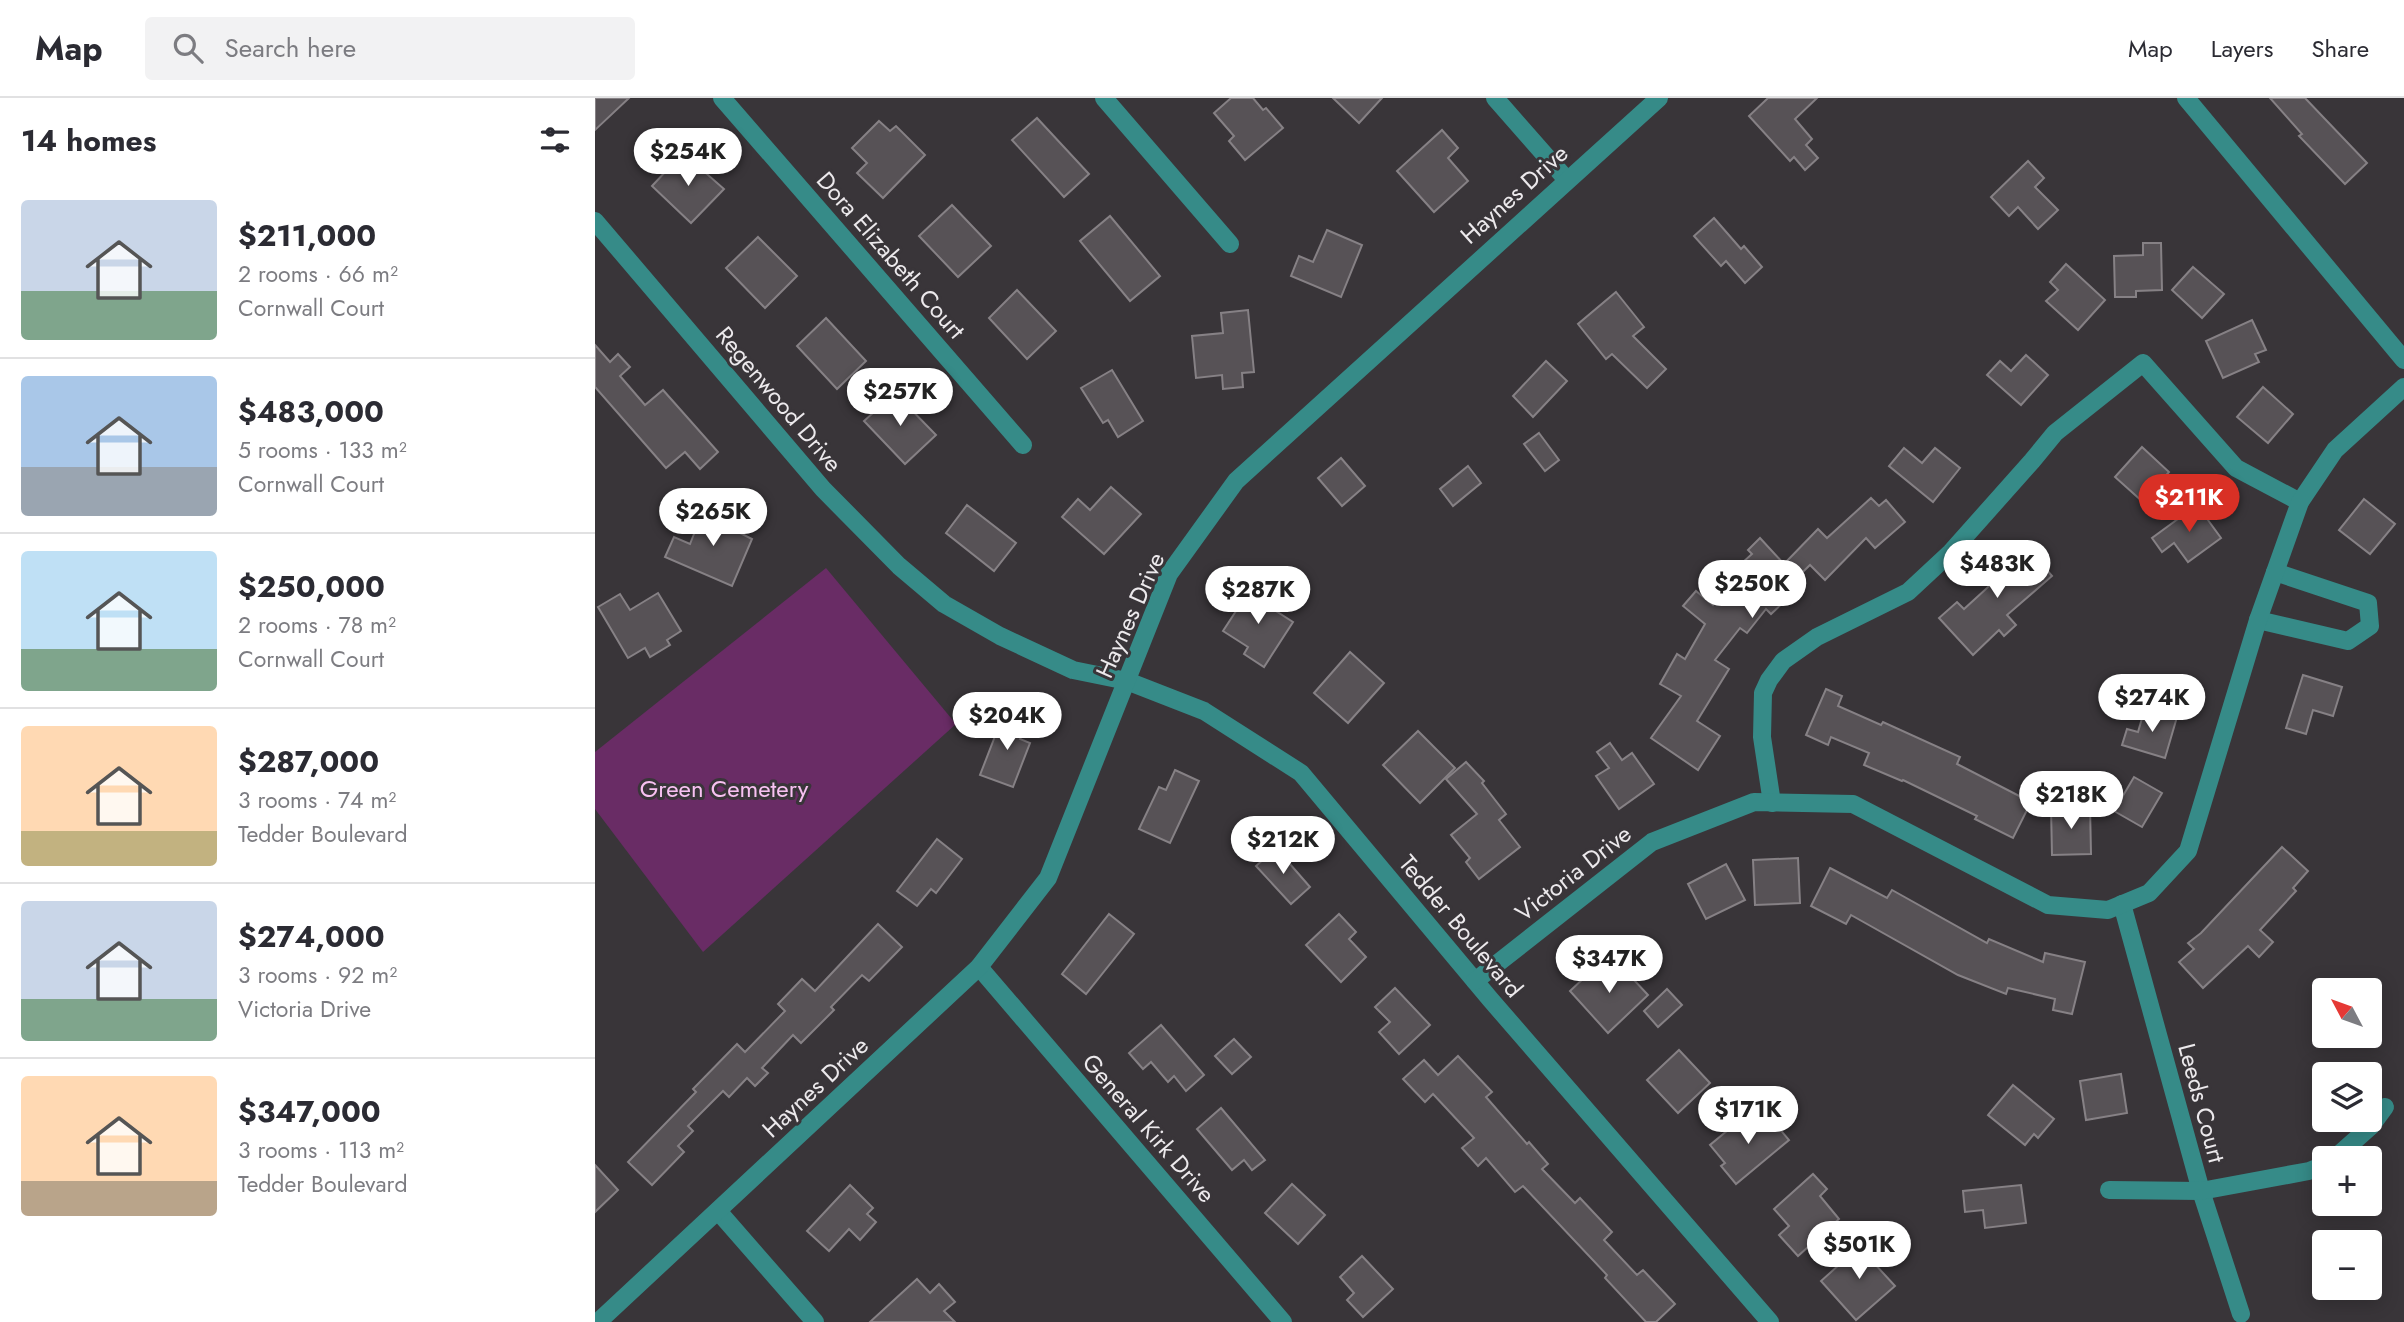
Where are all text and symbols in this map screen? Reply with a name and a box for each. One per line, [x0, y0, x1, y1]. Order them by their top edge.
search box [145, 17, 635, 80]
text: Map [35, 25, 103, 72]
icon: search [169, 29, 207, 67]
text: Search here [225, 29, 356, 67]
text: Map [2128, 31, 2173, 66]
text: Layers [2211, 31, 2273, 66]
text: Share [2311, 31, 2369, 66]
text: 14 homes [21, 119, 156, 162]
icon: filters [536, 121, 574, 159]
pin: $254K [639, 129, 737, 188]
text: $254K [650, 134, 726, 168]
street label: Haynes Drive [1452, 136, 1576, 252]
street label: Dora Elizabeth Court [808, 164, 974, 347]
text: $211,000 [238, 214, 376, 257]
icon: home [77, 228, 161, 312]
text: 2 rooms · 66 m² [238, 257, 398, 291]
text: Cornwall Court [238, 291, 384, 325]
street label: Regenwood Drive [708, 319, 850, 479]
pin: $257K [851, 368, 949, 428]
text: $257K [863, 374, 937, 408]
text: $483,000 [238, 390, 384, 433]
icon: home [77, 404, 161, 488]
text: 5 rooms · 133 m² [238, 433, 407, 467]
text: Cornwall Court [238, 467, 384, 501]
pin: $211K [2140, 474, 2238, 534]
text: $211K [2155, 480, 2223, 514]
pin: $265K [664, 489, 762, 548]
text: $265K [675, 494, 751, 528]
pin: $483K [1948, 540, 2046, 600]
text: $483K [1959, 546, 2035, 580]
street label: Haynes Drive [1087, 547, 1173, 683]
pin: $250K [1703, 560, 1801, 620]
text: $250,000 [238, 565, 385, 608]
pin: $287K [1209, 566, 1307, 626]
text: $250K [1714, 566, 1790, 600]
text: $287K [1221, 572, 1295, 606]
icon: home [77, 579, 161, 663]
text: 2 rooms · 78 m² [238, 608, 396, 642]
text: Cornwall Court [238, 642, 384, 676]
pin: $274K [2103, 674, 2201, 734]
text: $274K [2114, 680, 2190, 714]
pin: $204K [958, 692, 1056, 752]
text: $204K [969, 698, 1045, 732]
text: $287,000 [238, 740, 379, 783]
icon: home [77, 754, 161, 838]
park label: Green Cemetery [640, 771, 809, 806]
pin: $218K [2022, 772, 2120, 831]
text: $218K [2035, 777, 2107, 811]
text: 3 rooms · 74 m² [238, 783, 396, 817]
pin: $212K [1234, 816, 1332, 876]
street label: Victoria Drive [1507, 816, 1639, 930]
text: Tedder Boulevard [238, 817, 408, 851]
text: $212K [1247, 822, 1319, 856]
street label: Tedder Boulevard [1391, 847, 1531, 1005]
text: $274,000 [238, 915, 385, 958]
icon: home [77, 929, 161, 1013]
pin: $347K [1560, 936, 1658, 995]
text: $347K [1572, 941, 1646, 975]
text: 3 rooms · 92 m² [238, 958, 397, 992]
north arrow [2312, 978, 2382, 1048]
map controls [2312, 978, 2382, 1300]
text: Victoria Drive [238, 992, 371, 1026]
street label: Haynes Drive [754, 1028, 876, 1146]
street label: Leeds Court [2169, 1039, 2235, 1167]
street label: General Kirk Drive [1074, 1046, 1224, 1210]
button: layers [2312, 1062, 2382, 1132]
pin: $171K [1699, 1086, 1797, 1146]
text: $347,000 [238, 1090, 381, 1133]
text: $171K [1714, 1092, 1782, 1126]
icon: home [77, 1104, 161, 1188]
text: 3 rooms · 113 m² [238, 1133, 404, 1167]
button: + [2312, 1146, 2382, 1216]
text: Tedder Boulevard [238, 1167, 408, 1201]
pin: $501K [1810, 1222, 1908, 1281]
text: $501K [1823, 1227, 1895, 1261]
button: − [2312, 1230, 2382, 1300]

